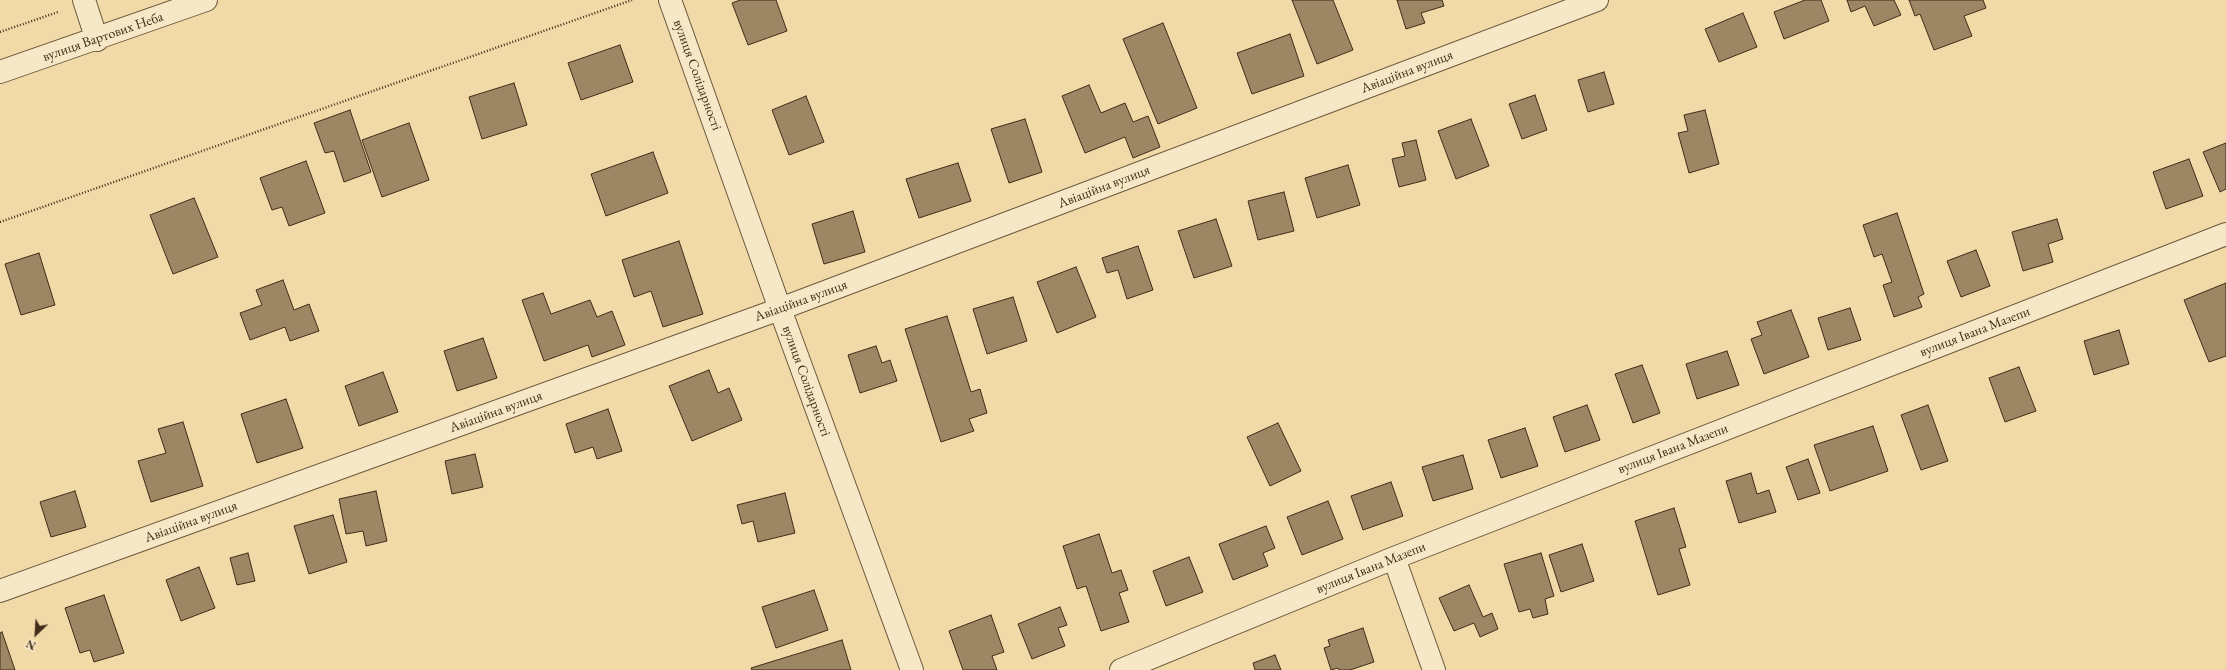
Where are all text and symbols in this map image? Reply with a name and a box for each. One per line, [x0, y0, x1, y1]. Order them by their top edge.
street label: вулиця Вартових Неба [40, 8, 166, 66]
street label: вулиця Солідарності [669, 17, 725, 133]
street label: Авіаційна вулиця [1359, 47, 1455, 97]
street label: Авіаційна вулиця [1056, 162, 1152, 212]
street label: Авіаційна вулиця [752, 276, 850, 326]
street label: вулиця Івана Мазепи [1917, 303, 2033, 361]
street label: вулиця Солідарності [778, 323, 834, 439]
street label: Авіаційна вулиця [447, 387, 545, 437]
street label: вулиця Івана Мазепи [1615, 420, 1731, 478]
street label: Авіаційна вулиця [142, 497, 240, 547]
street label: вулиця Івана Мазепи [1314, 538, 1428, 598]
north arrow [16, 614, 56, 654]
text: N [24, 637, 38, 653]

